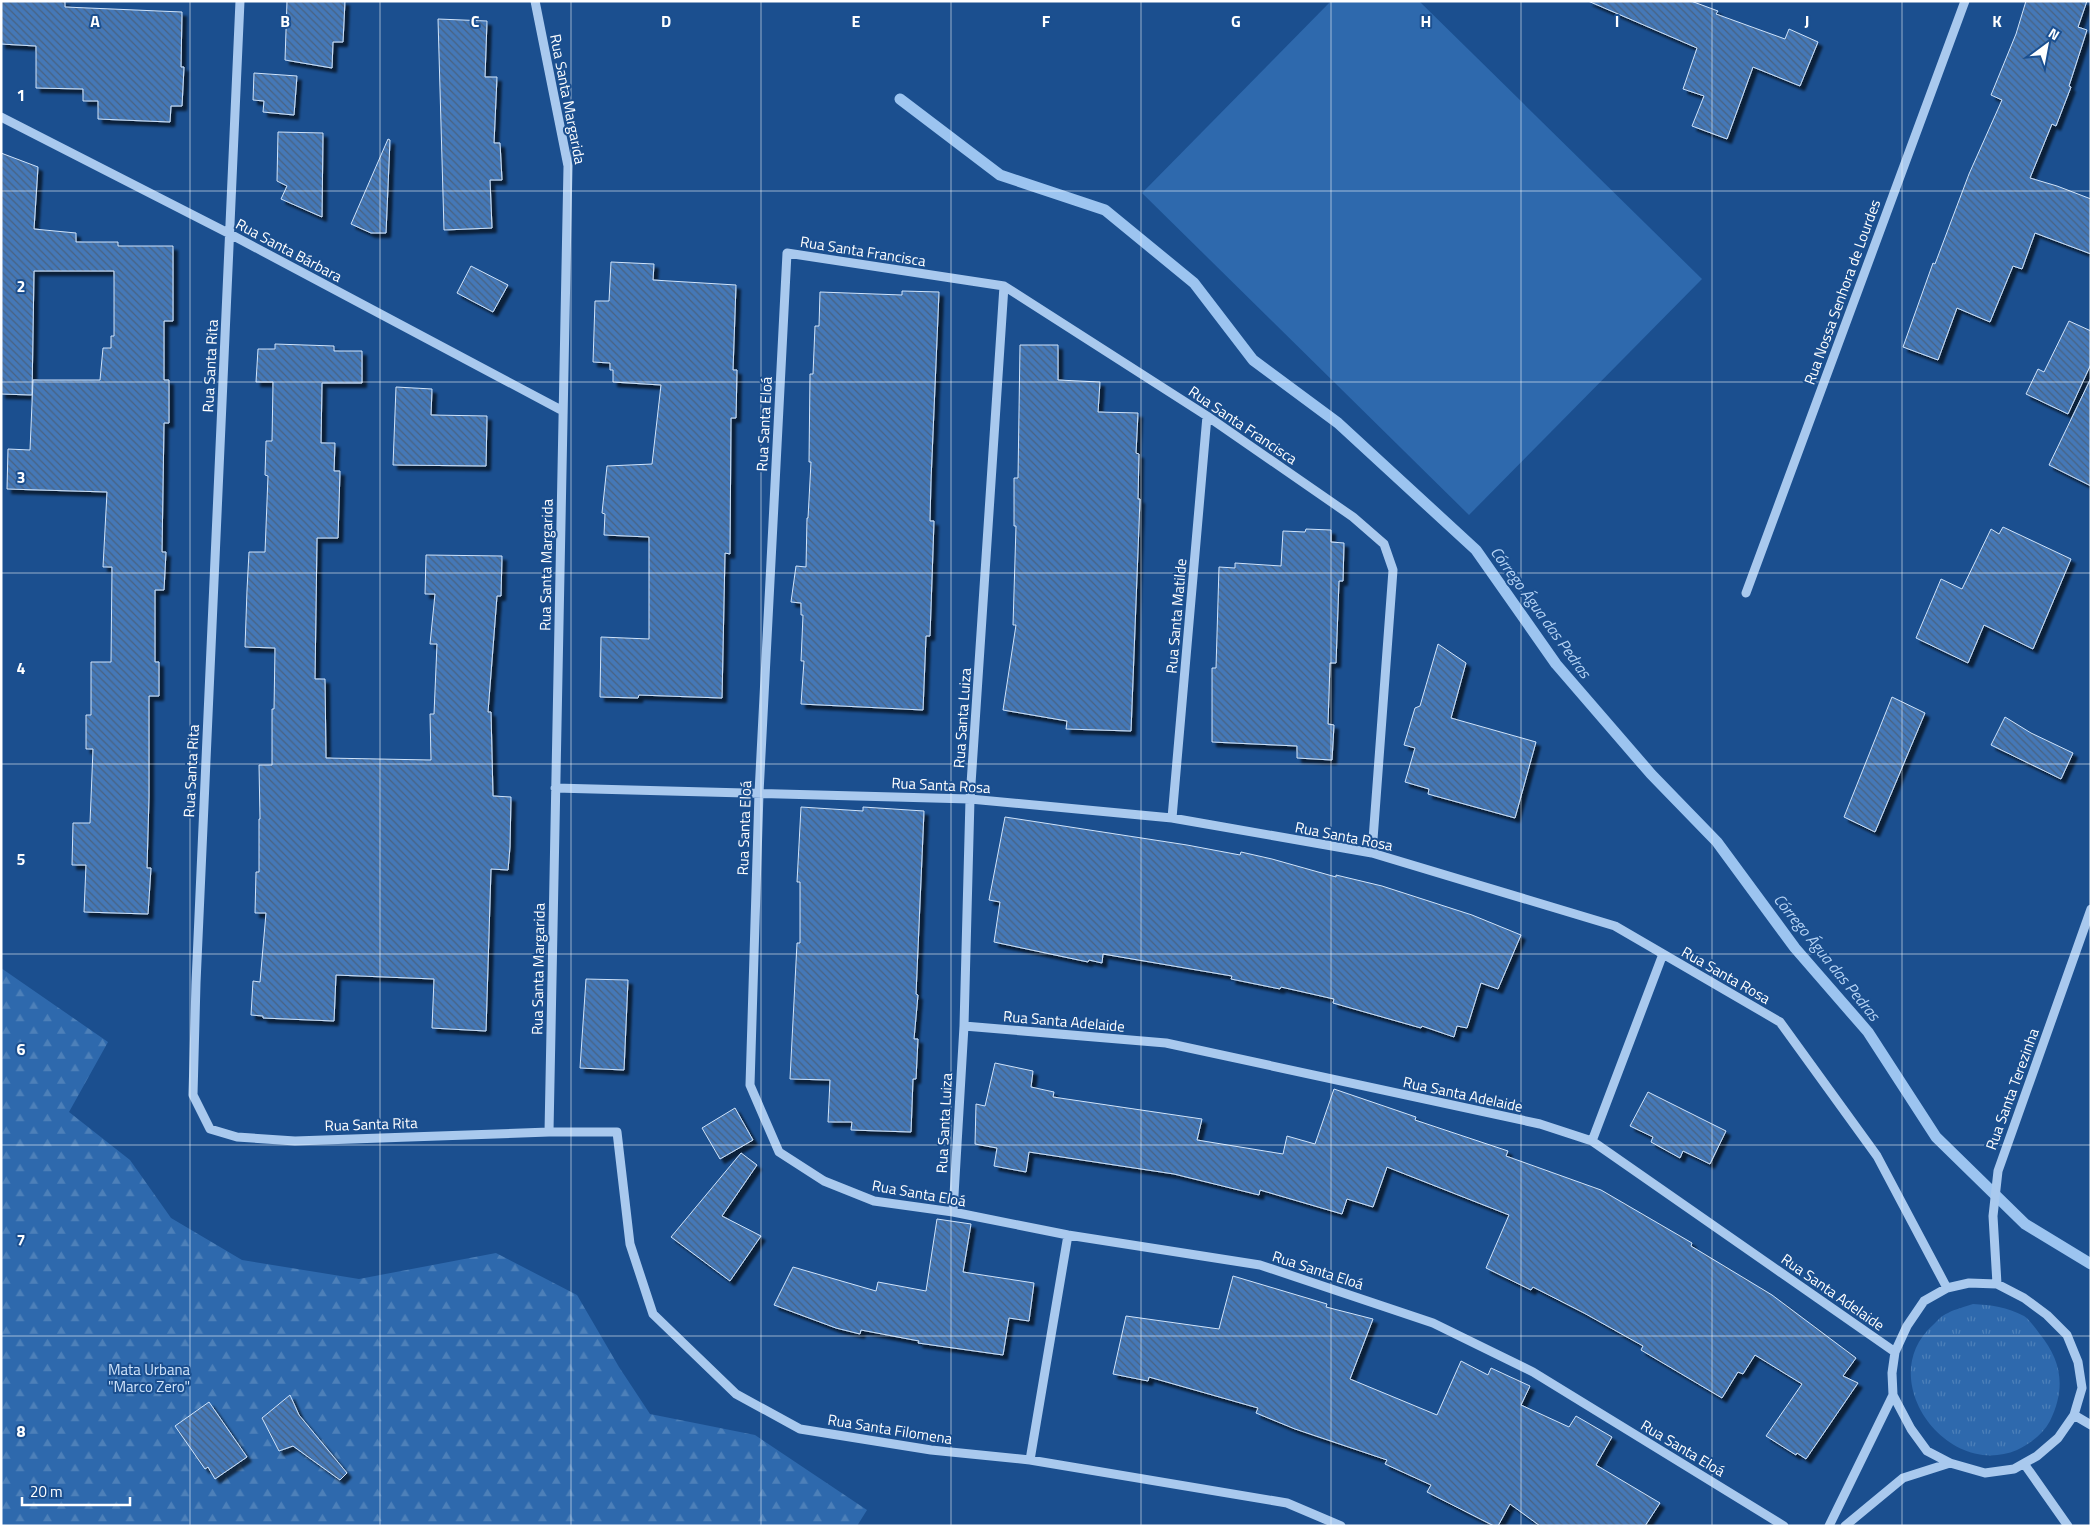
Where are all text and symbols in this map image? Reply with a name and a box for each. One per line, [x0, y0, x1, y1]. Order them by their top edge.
text: A [90, 9, 100, 33]
text: B [280, 9, 290, 33]
text: C [471, 9, 480, 33]
text: D [661, 9, 671, 33]
text: E [852, 9, 861, 33]
text: F [1042, 9, 1051, 33]
text: G [1231, 9, 1241, 33]
text: H [1421, 9, 1431, 33]
text: I [1615, 9, 1619, 33]
text: J [1805, 9, 1809, 33]
text: K [1992, 9, 2002, 33]
north arrow [2022, 20, 2072, 70]
text: N [2044, 22, 2064, 45]
street label: Rua Santa Margarida [544, 32, 592, 166]
text: 1 [17, 83, 25, 107]
street label: Rua Nossa Senhora de Lourdes [1798, 196, 1886, 388]
street label: Rua Santa Bárbara [232, 212, 347, 288]
street label: Rua Santa Francisca [799, 230, 928, 272]
text: 2 [17, 274, 25, 298]
street label: Rua Santa Rita [196, 318, 224, 413]
street label: Rua Santa Eloá [750, 376, 778, 472]
street label: Rua Santa Francisca [1184, 380, 1302, 470]
text: 3 [17, 465, 25, 489]
street label: Rua Santa Margarida [533, 498, 559, 631]
water label: Córrego Água das Pedras [1485, 541, 1598, 684]
street label: Rua Santa Matilde [1160, 558, 1192, 674]
text: 4 [17, 656, 26, 680]
street label: Rua Santa Luiza [947, 667, 977, 769]
street label: Rua Santa Rita [177, 723, 205, 818]
street label: Rua Santa Rosa [891, 771, 992, 799]
street label: Rua Santa Eloá [731, 780, 757, 876]
street label: Rua Santa Rosa [1293, 815, 1395, 857]
text: 5 [17, 847, 26, 871]
water label: Córrego Água das Pedras [1768, 888, 1887, 1027]
street label: Rua Santa Margarida [525, 902, 551, 1035]
street label: Rua Santa Rosa [1677, 940, 1775, 1010]
street label: Rua Santa Adelaide [1002, 1004, 1126, 1038]
street label: Rua Santa Terezinha [1979, 1024, 2045, 1153]
text: 6 [17, 1037, 26, 1061]
street label: Rua Santa Adelaide [1401, 1070, 1525, 1118]
street label: Rua Santa Luiza [930, 1072, 958, 1174]
street label: Rua Santa Rita [324, 1111, 418, 1137]
street label: Rua Santa Eloá [870, 1173, 968, 1213]
text: 7 [17, 1228, 25, 1252]
street label: Rua Santa Eloá [1269, 1244, 1367, 1296]
street label: Rua Santa Adelaide [1776, 1248, 1890, 1336]
park label: Mata Urbana "Marco Zero" [108, 1358, 190, 1398]
street label: Rua Santa Filomena [826, 1408, 954, 1450]
street label: Rua Santa Eloá [1636, 1414, 1730, 1483]
text: 8 [17, 1419, 26, 1443]
scale bar [22, 1474, 130, 1506]
text: 20 m [30, 1480, 63, 1503]

